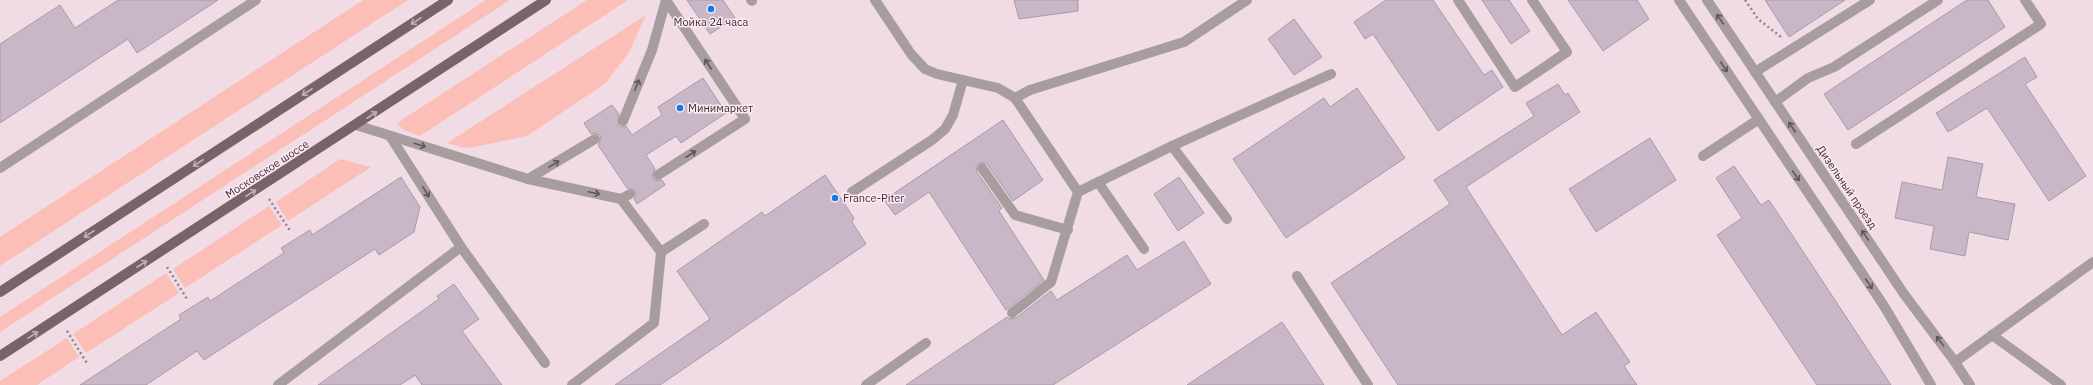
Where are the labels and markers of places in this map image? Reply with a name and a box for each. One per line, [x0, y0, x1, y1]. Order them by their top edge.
marker: Мойка 24 часа [706, 4, 716, 14]
place label: Мойка 24 часа [674, 15, 749, 29]
place label: Минимаркет [688, 101, 753, 115]
marker: Минимаркет [675, 103, 685, 113]
place label: France-Piter [843, 191, 904, 205]
marker: France-Piter [830, 193, 840, 203]

